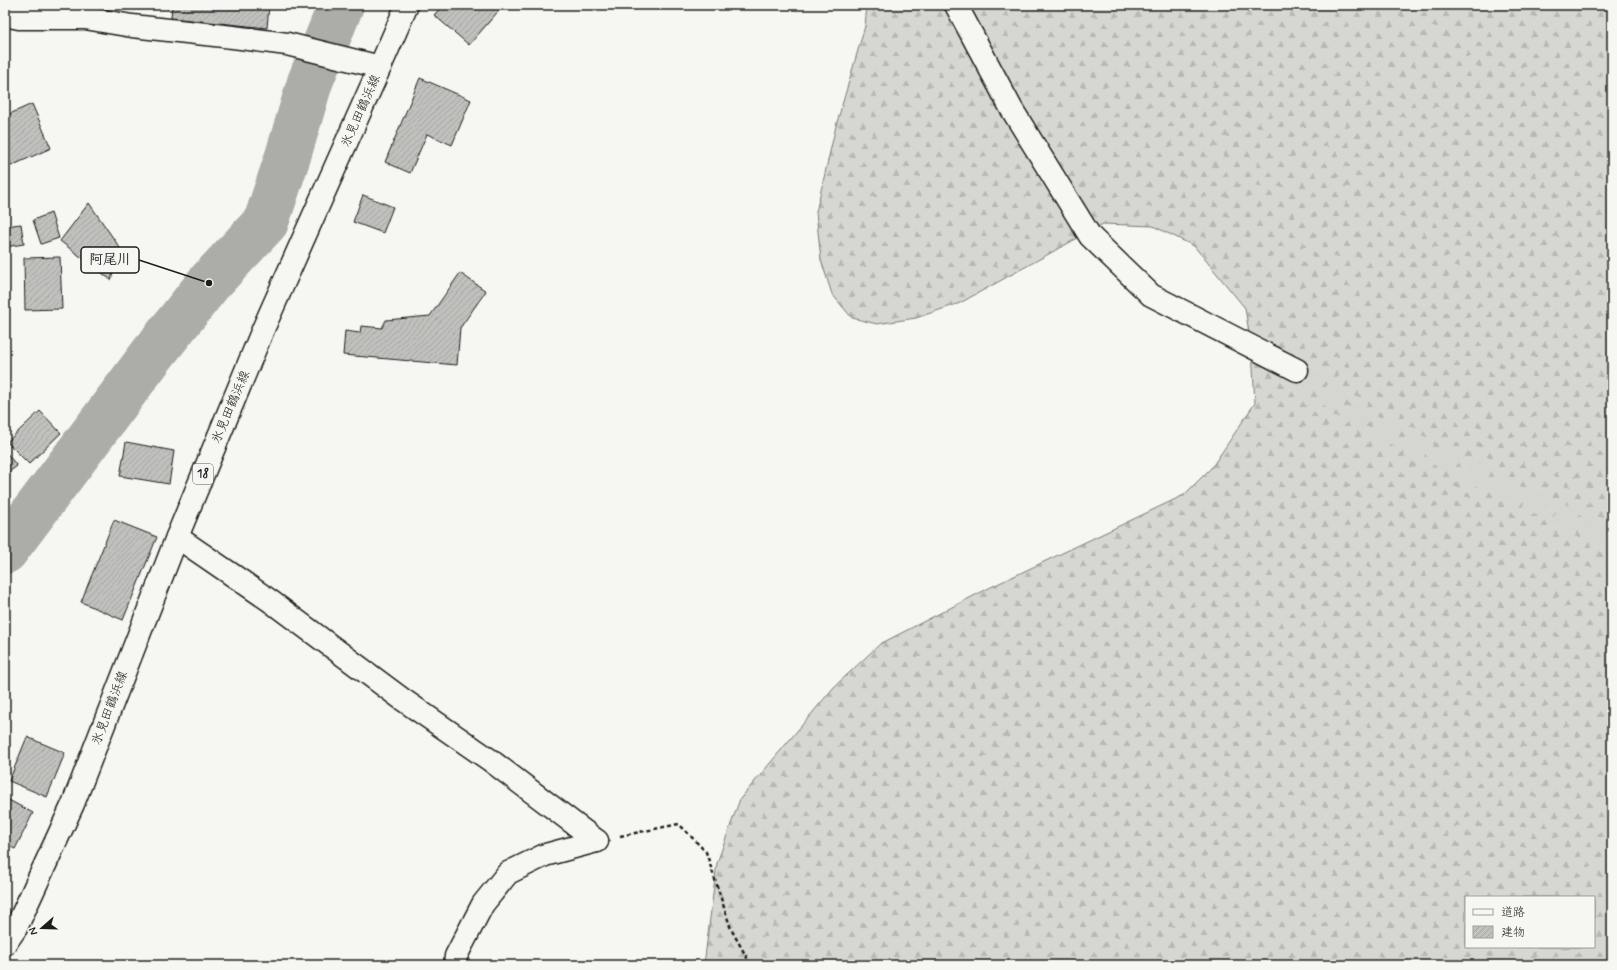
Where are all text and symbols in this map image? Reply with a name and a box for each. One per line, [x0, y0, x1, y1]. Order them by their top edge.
street label: 氷見田鶴浜線 [337, 71, 385, 150]
callout: 阿尾川 [81, 247, 139, 273]
text: 阿尾川 [89, 251, 131, 269]
street label: 氷見田鶴浜線 [208, 367, 254, 446]
road number: 18 [193, 464, 213, 484]
street label: 氷見田鶴浜線 [88, 668, 132, 747]
legend [1465, 896, 1595, 948]
text: 道路 [1501, 905, 1525, 921]
north arrow [22, 908, 62, 948]
text: N [26, 925, 41, 937]
text: 建物 [1501, 925, 1525, 941]

